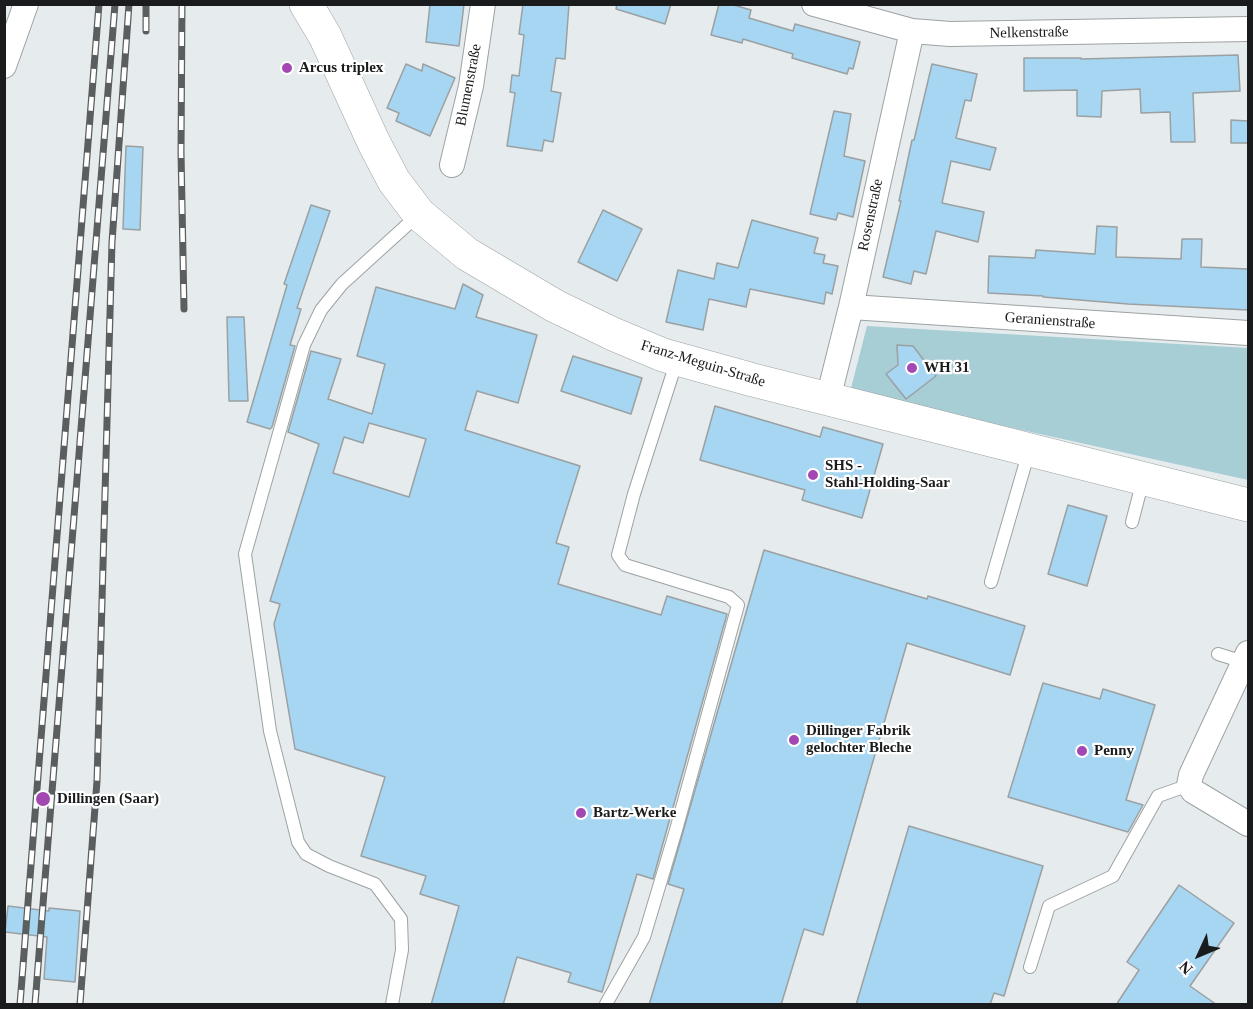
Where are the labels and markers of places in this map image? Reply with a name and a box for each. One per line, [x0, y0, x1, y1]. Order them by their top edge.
place label: Arcus triplex [299, 59, 383, 77]
marker: Arcus triplex [280, 61, 294, 75]
place label: WH 31 [924, 359, 969, 377]
marker: WH 31 [905, 361, 919, 375]
place label: SHS - Stahl-Holding-Saar [825, 457, 950, 492]
marker: SHS - Stahl-Holding-Saar [806, 468, 820, 482]
place label: Dillinger Fabrik gelochter Bleche [806, 722, 911, 757]
marker: Dillinger Fabrik gelochter Bleche [787, 733, 801, 747]
place label: Penny [1094, 742, 1134, 760]
marker: Penny [1075, 744, 1089, 758]
marker: Dillingen (Saar) [34, 790, 52, 808]
place label: Dillingen (Saar) [57, 790, 159, 808]
place label: Bartz-Werke [593, 804, 676, 822]
marker: Bartz-Werke [574, 806, 588, 820]

